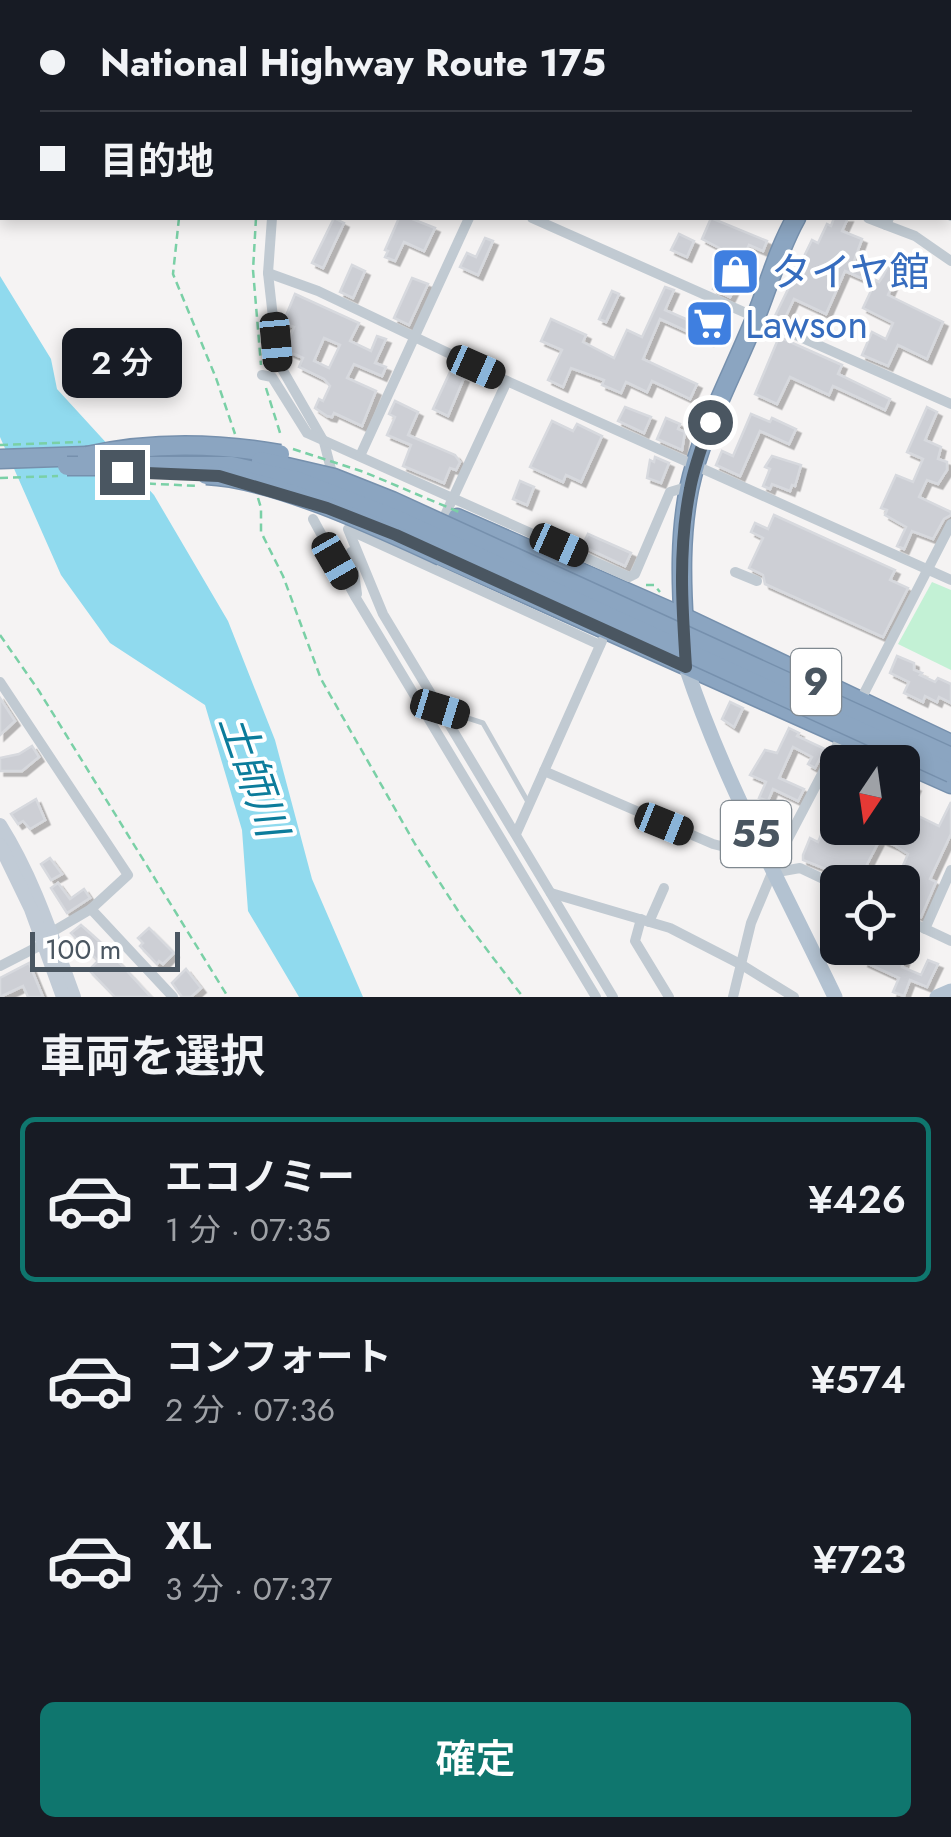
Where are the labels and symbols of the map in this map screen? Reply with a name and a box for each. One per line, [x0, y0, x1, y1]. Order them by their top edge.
place label: タイヤ館 [771, 243, 930, 301]
shop icon: タイヤ館 [710, 246, 762, 298]
place label: Lawson [745, 295, 868, 353]
supermarket icon: Lawson [684, 298, 736, 350]
car [258, 311, 294, 373]
callout: 2 分 [62, 327, 182, 397]
car [442, 341, 510, 393]
route start [688, 400, 733, 445]
route end [100, 450, 145, 495]
car [525, 519, 593, 571]
car [307, 528, 363, 594]
road number: 9 [791, 649, 841, 715]
car [407, 686, 473, 732]
water label: 土師川 [204, 706, 304, 848]
north arrow [820, 745, 920, 845]
car [631, 799, 697, 849]
road number: 55 [721, 801, 791, 867]
scale bar [30, 927, 180, 971]

